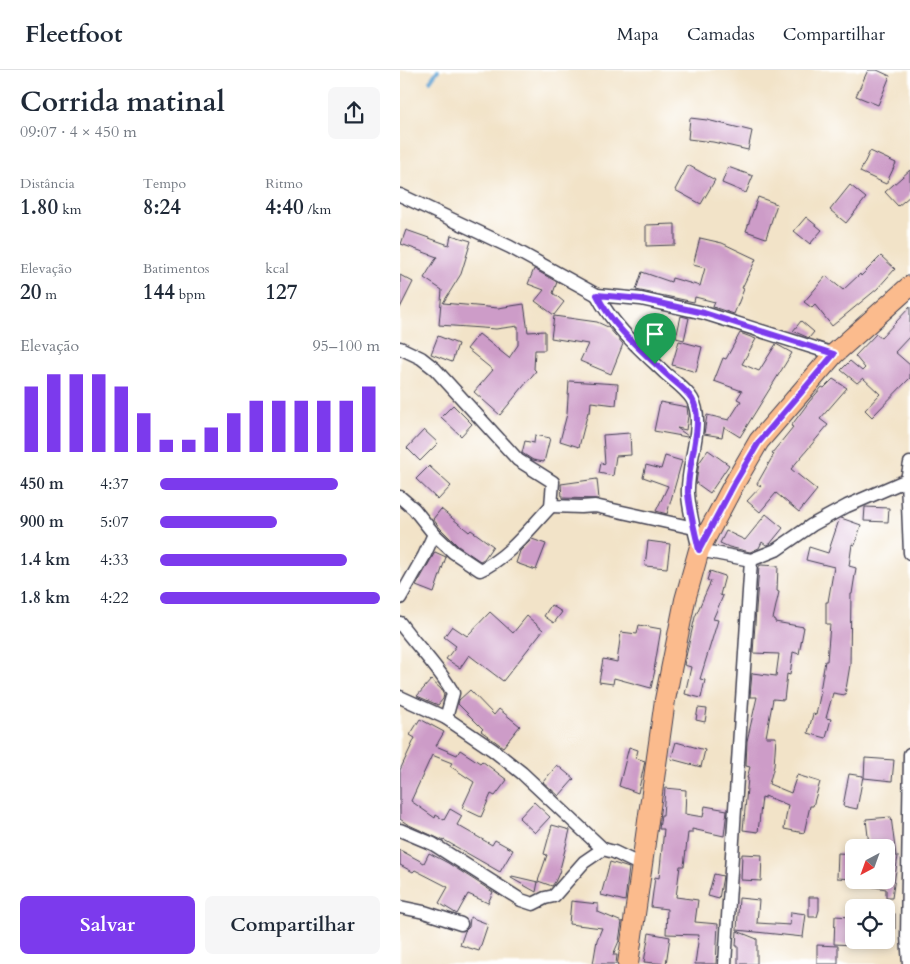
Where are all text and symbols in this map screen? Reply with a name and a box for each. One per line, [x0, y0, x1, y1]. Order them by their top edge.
text: Fleetfoot [25, 18, 122, 51]
text: Mapa [617, 22, 659, 47]
text: Camadas [687, 22, 755, 47]
text: Compartilhar [783, 22, 885, 47]
text: Corrida matinal [20, 83, 225, 121]
button: share [328, 87, 380, 139]
text: 09:07 · 4 × 450 m [20, 121, 137, 143]
text: Distância [20, 174, 75, 193]
text: Tempo [143, 174, 186, 193]
text: Ritmo [265, 174, 303, 193]
text: 1.80 [20, 193, 58, 222]
text: 8:24 [143, 193, 181, 222]
text: 4:40 [265, 193, 304, 222]
text: km [58, 200, 81, 219]
text: /km [304, 200, 331, 219]
text: Elevação [20, 259, 72, 278]
text: Batimentos [143, 259, 209, 278]
text: kcal [265, 259, 289, 278]
text: 20 [20, 278, 42, 307]
text: 144 [143, 278, 175, 307]
text: 127 [265, 278, 298, 307]
text: m [42, 285, 57, 304]
text: bpm [175, 285, 206, 304]
pin [634, 313, 676, 364]
icon: arrive [641, 320, 669, 348]
text: Elevação [20, 335, 79, 357]
text: 95–100 m [312, 335, 380, 357]
text: 450 m [20, 473, 64, 495]
text: 4:37 [100, 473, 129, 495]
text: 900 m [20, 511, 64, 533]
text: 5:07 [100, 511, 129, 533]
text: 1.4 km [20, 549, 70, 571]
text: 4:33 [100, 549, 129, 571]
text: 1.8 km [20, 587, 70, 609]
text: 4:22 [100, 587, 129, 609]
north arrow [845, 839, 895, 889]
map controls [845, 839, 895, 949]
button: Salvar [20, 896, 195, 954]
button: Compartilhar [205, 896, 380, 954]
button: locate [845, 899, 895, 949]

